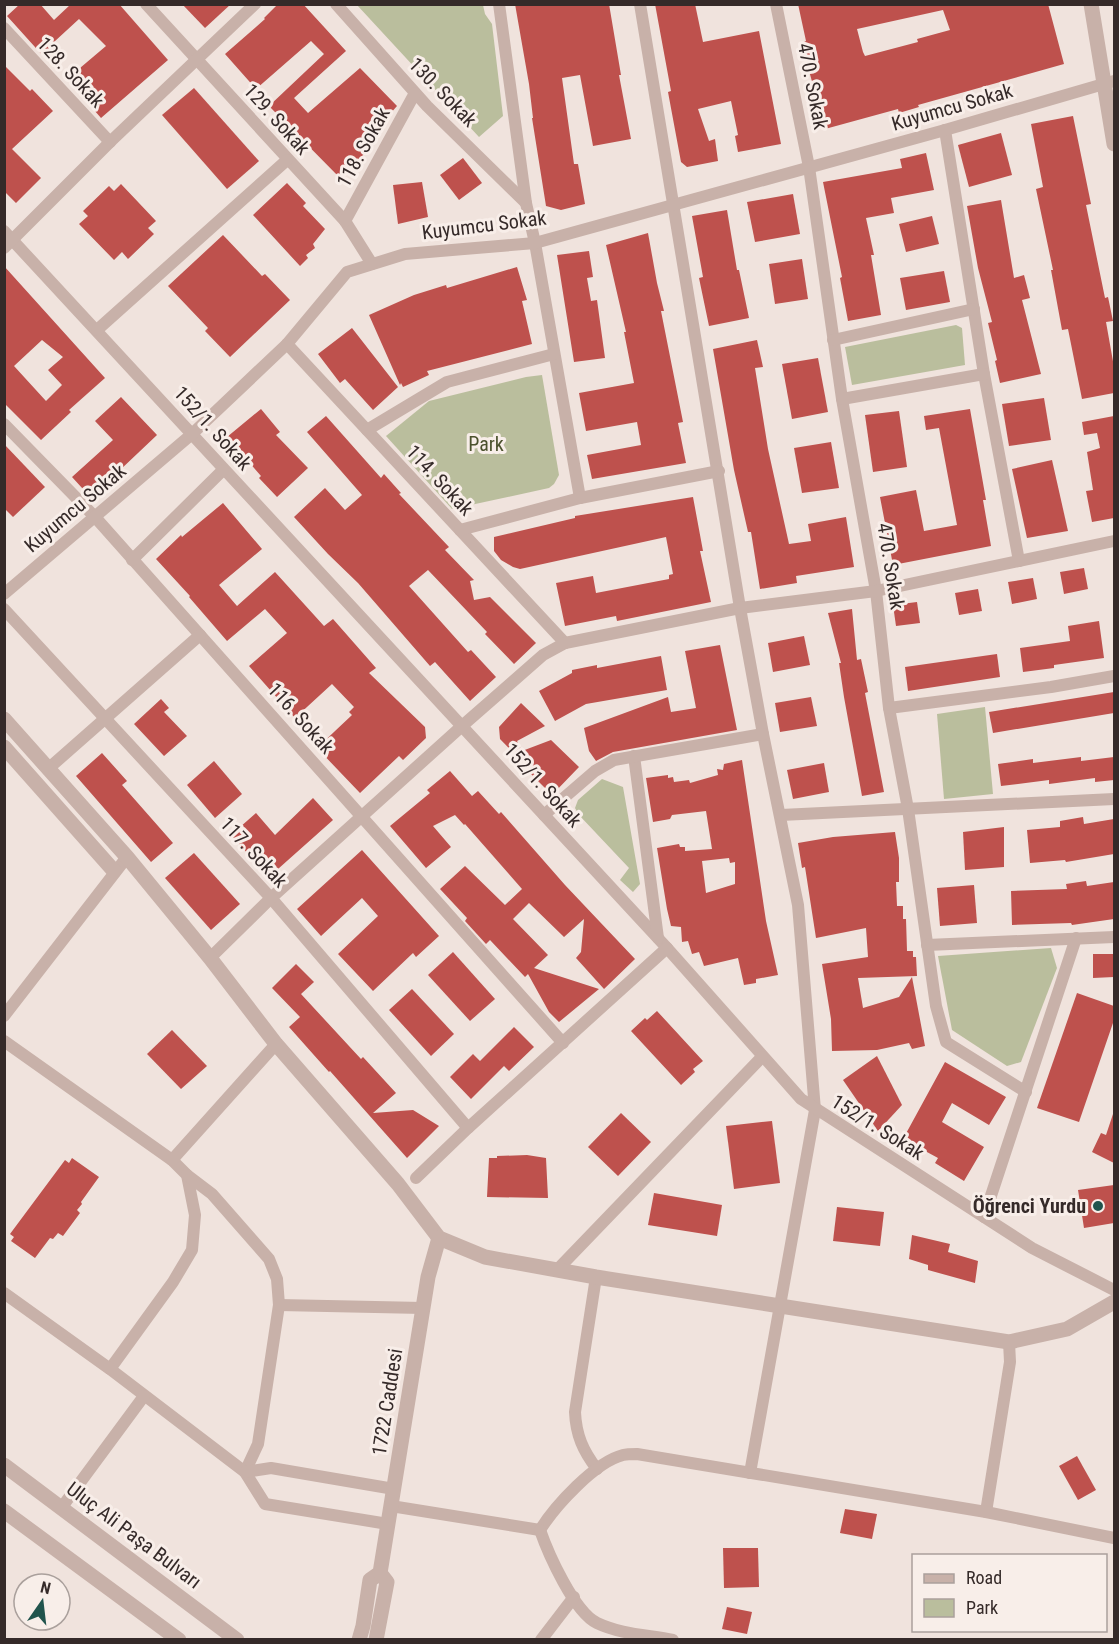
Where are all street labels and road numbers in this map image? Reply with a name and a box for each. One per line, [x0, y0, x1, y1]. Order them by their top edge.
street label: 128. Sokak [32, 32, 110, 112]
street label: 470. Sokak [793, 41, 833, 131]
street label: 130. Sokak [404, 52, 482, 132]
street label: 129. Sokak [239, 78, 315, 160]
street label: Kuyumcu Sokak [889, 78, 1015, 136]
street label: 118. Sokak [331, 103, 395, 191]
street label: Kuyumcu Sokak [421, 205, 547, 245]
street label: 152/1. Sokak [169, 381, 257, 475]
street label: 114. Sokak [401, 440, 479, 520]
street label: Kuyumcu Sokak [19, 459, 131, 557]
street label: 470. Sokak [872, 521, 910, 611]
street label: 116. Sokak [263, 677, 339, 759]
street label: 152/1. Sokak [499, 738, 587, 832]
street label: 117. Sokak [215, 812, 293, 892]
street label: 152/1. Sokak [827, 1089, 929, 1165]
street label: 1722 Caddesi [367, 1347, 407, 1457]
street label: Uluç Ali Paşa Bulvarı [62, 1477, 206, 1593]

